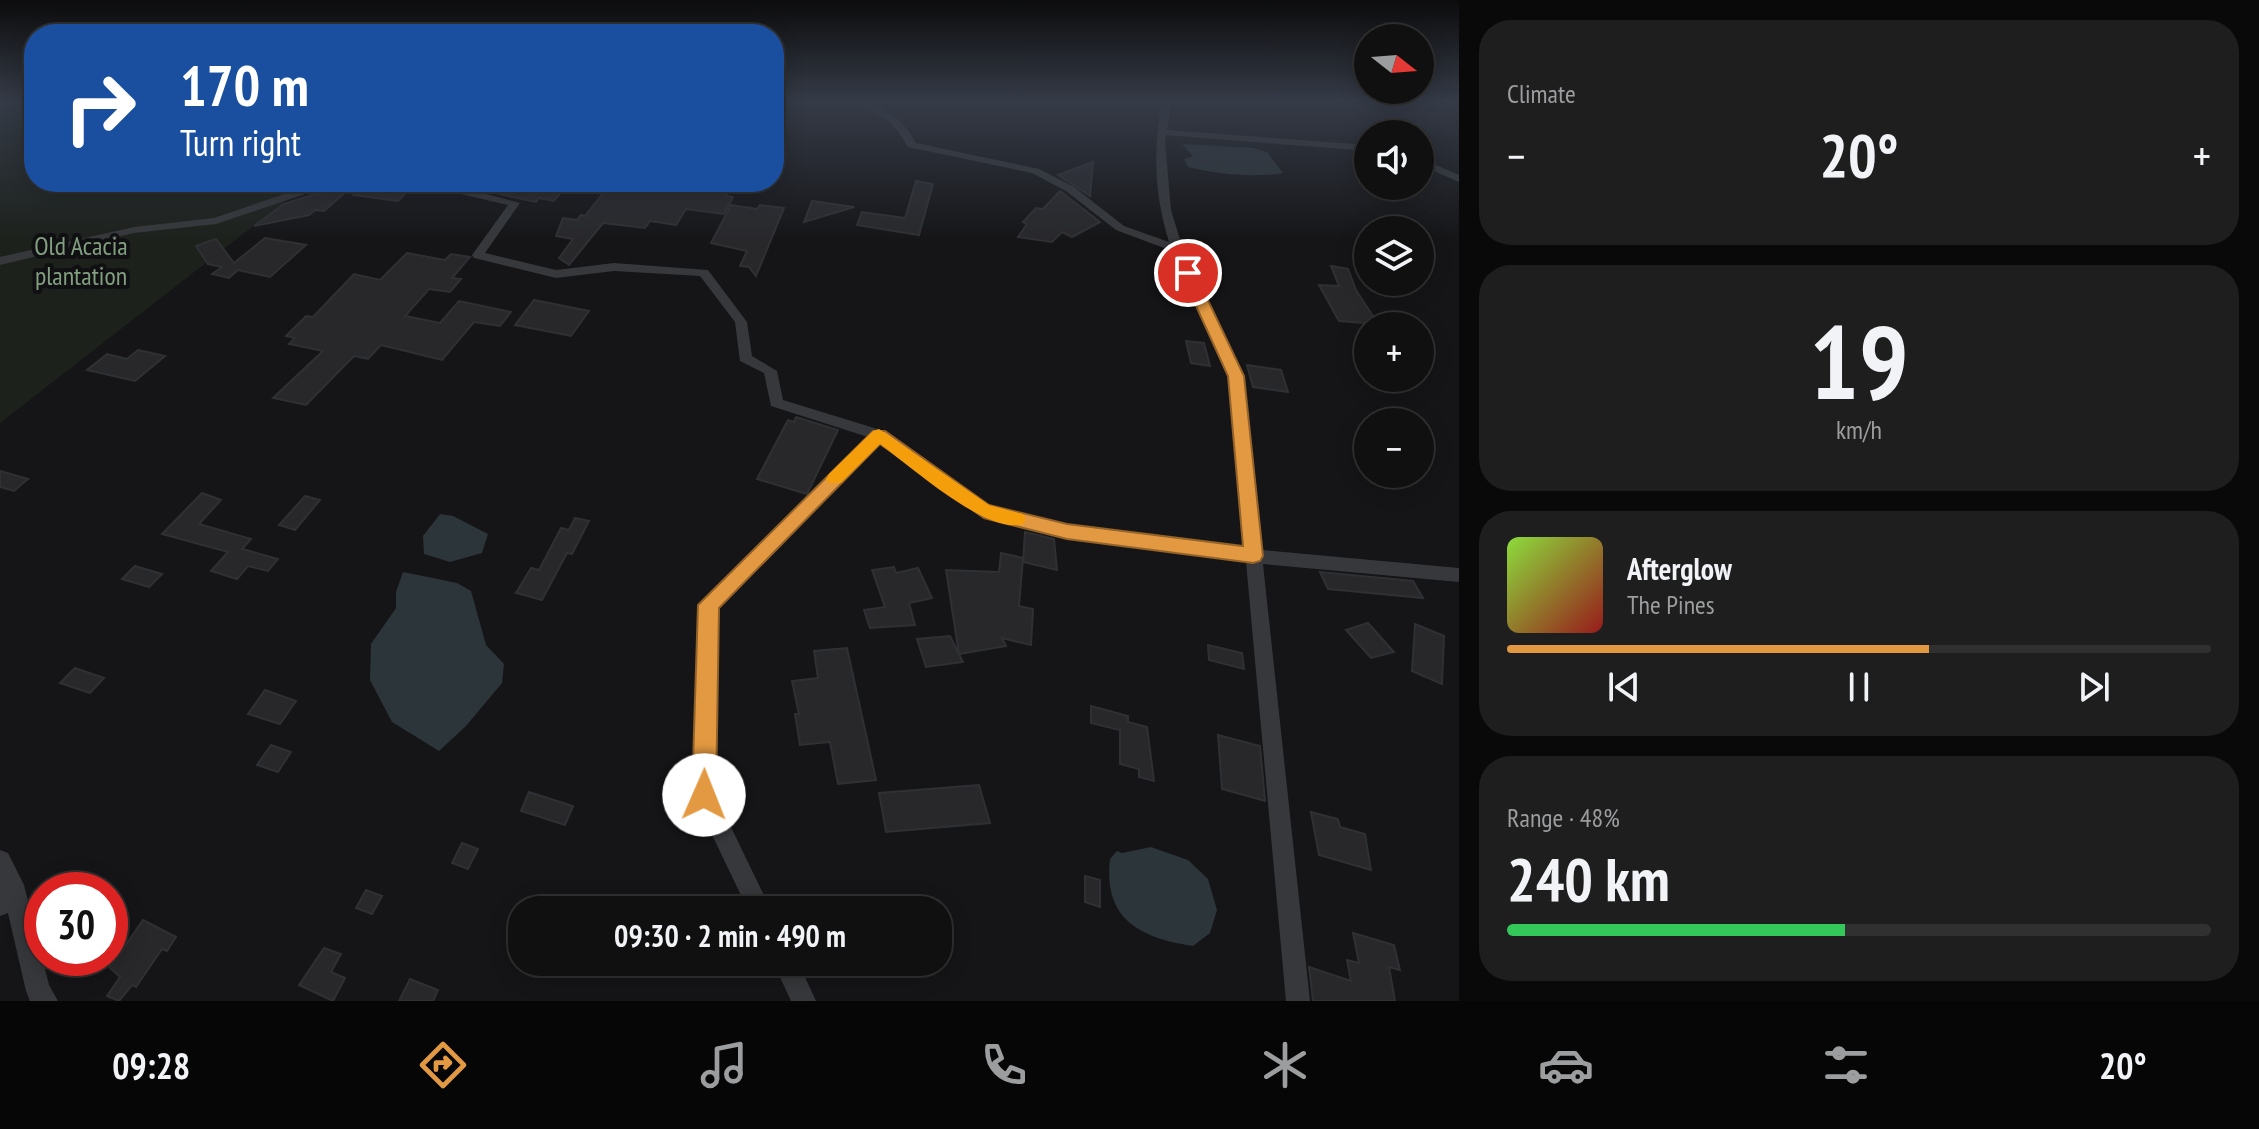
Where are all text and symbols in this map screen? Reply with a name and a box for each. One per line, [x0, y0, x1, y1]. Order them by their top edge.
north arrow [1354, 24, 1434, 104]
map controls [1354, 24, 1434, 488]
text: 170 m [180, 49, 309, 121]
icon: right [48, 56, 152, 160]
text: Climate [1507, 77, 1576, 110]
text: 20° [1819, 116, 1899, 194]
text: Turn right [180, 119, 301, 166]
button: sound [1354, 120, 1434, 200]
text: − [1507, 127, 1525, 184]
text: + [2193, 127, 2211, 184]
button: layers [1354, 216, 1434, 296]
park label: Old Acacia plantation [34, 229, 128, 292]
pin [1154, 239, 1222, 307]
icon: arrive [1166, 251, 1210, 295]
text: 19 [1809, 293, 1909, 428]
button: + [1354, 312, 1434, 392]
button: − [1354, 408, 1434, 488]
text: km/h [1836, 413, 1882, 446]
text: Afterglow [1627, 549, 1732, 588]
text: The Pines [1627, 588, 1715, 621]
icon: previous [1602, 665, 1646, 709]
icon: pause [1837, 665, 1881, 709]
icon: next [2072, 665, 2116, 709]
position arrow [662, 753, 746, 837]
text: Range · 48% [1507, 801, 1620, 834]
text: 240 km [1507, 840, 1670, 918]
speed limit sign: 30 [24, 872, 128, 976]
text: 09:30 · 2 min · 490 m [614, 916, 846, 955]
icon: directions [415, 1037, 471, 1093]
icon: music [696, 1037, 752, 1093]
icon: phone [976, 1037, 1032, 1093]
icon: climate [1257, 1037, 1313, 1093]
icon: car [1538, 1037, 1594, 1093]
icon: filters [1818, 1037, 1874, 1093]
text: 09:28 [112, 1042, 190, 1089]
text: 20° [2099, 1042, 2147, 1089]

